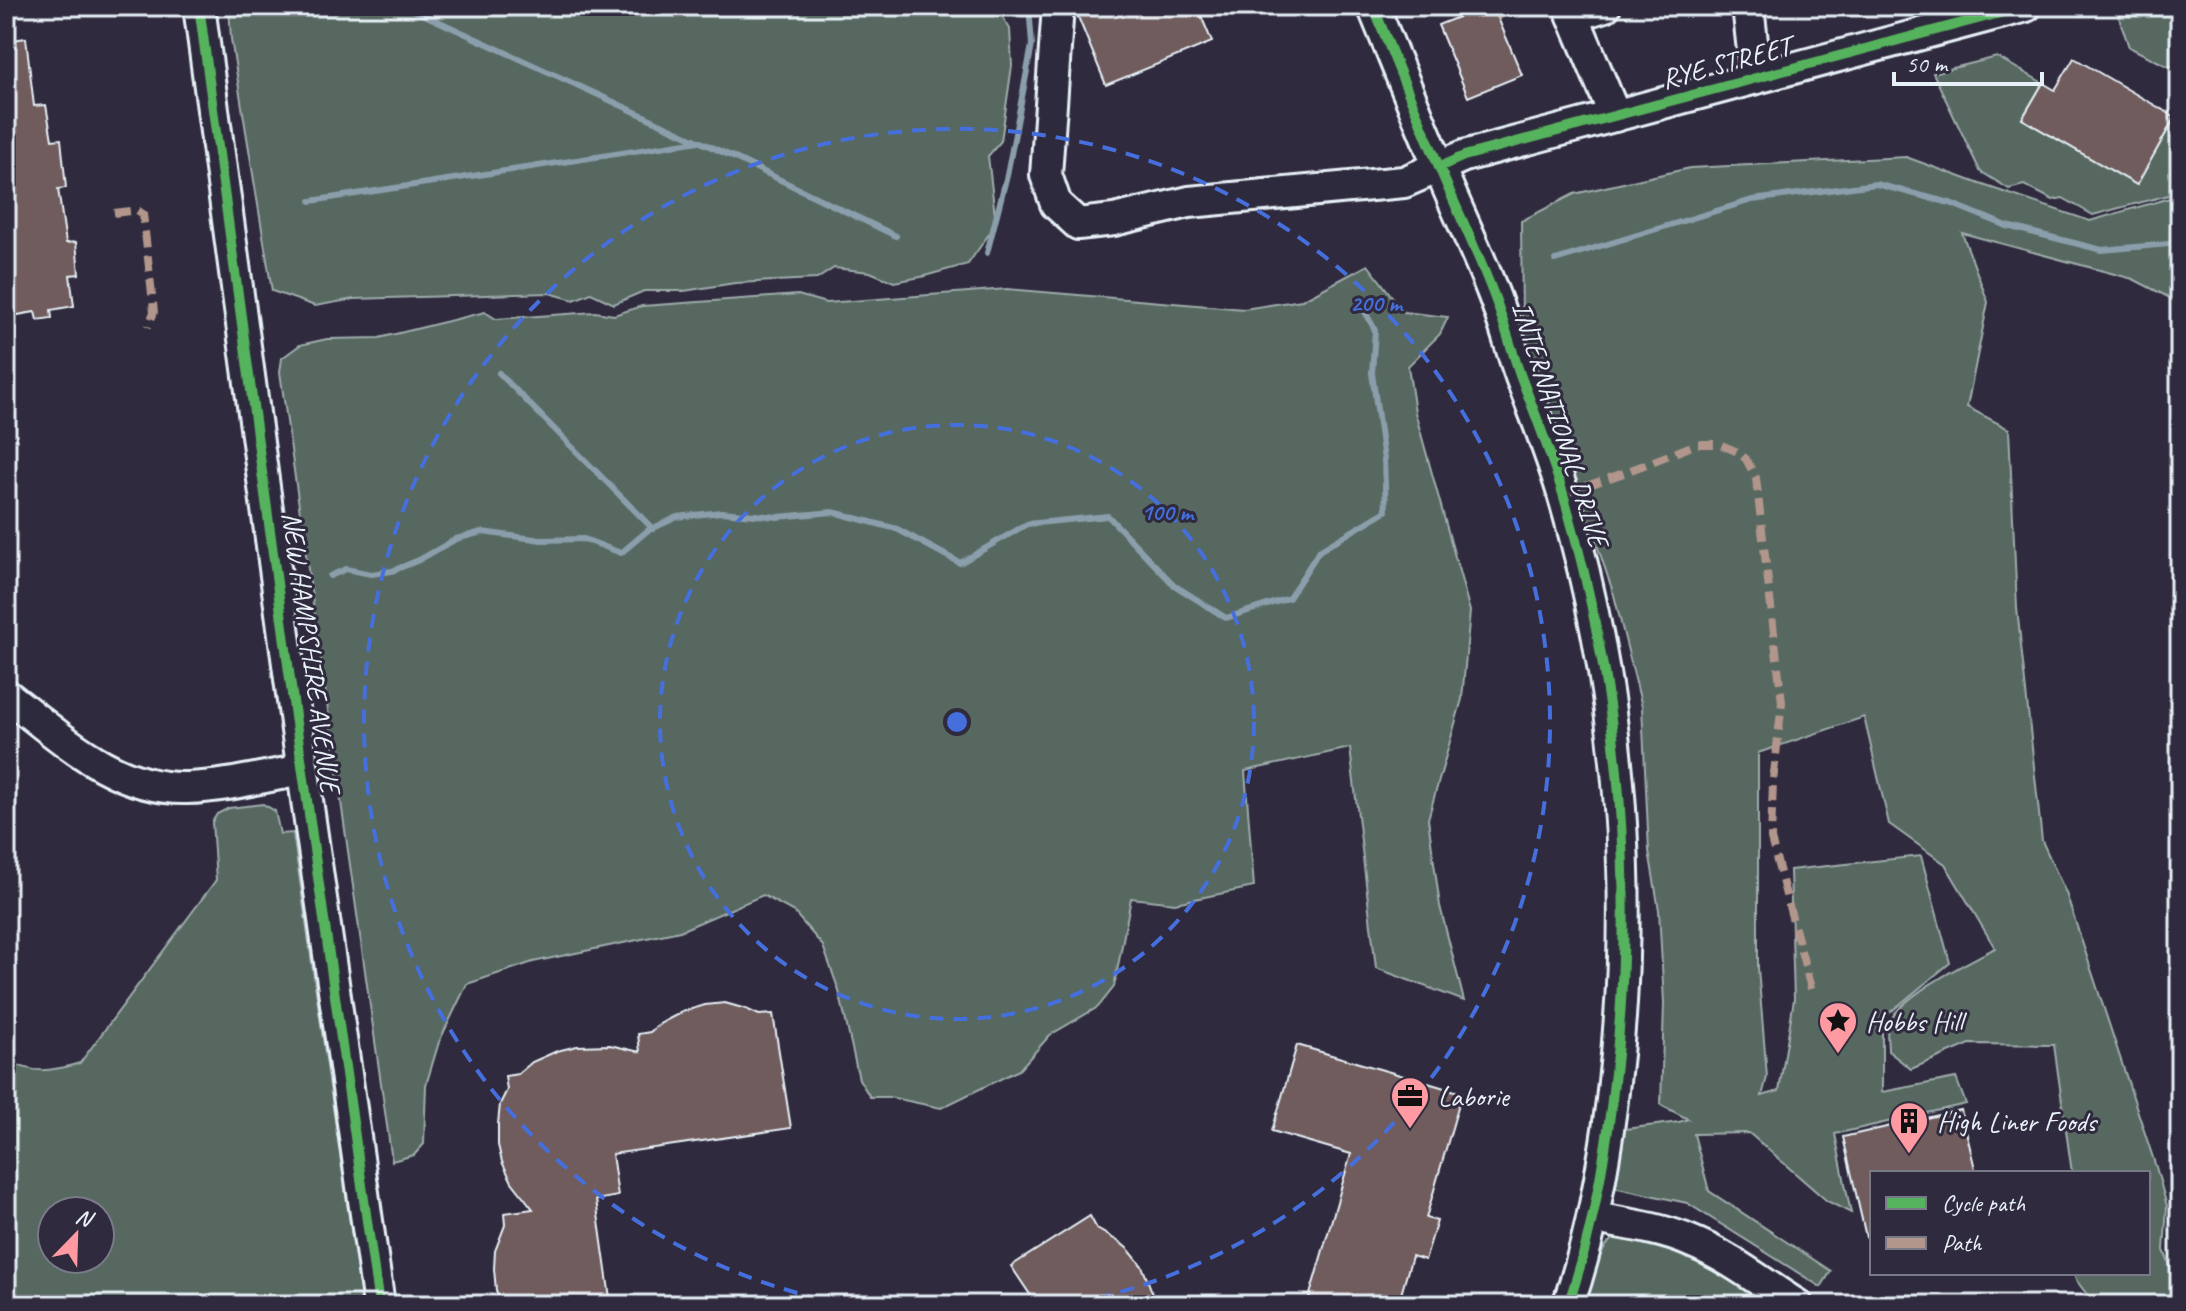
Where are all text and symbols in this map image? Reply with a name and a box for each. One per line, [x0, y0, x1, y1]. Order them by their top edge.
street label: RYE STREET [1658, 27, 1802, 97]
scale bar [1894, 36, 2042, 86]
text: 50 m [1906, 49, 1949, 79]
text: 200 m [1350, 288, 1404, 318]
street label: INTERNATIONAL DRIVE [1504, 297, 1618, 555]
text: 100 m [1141, 497, 1195, 527]
street label: NEW HAMPSHIRE AVENUE [274, 509, 349, 798]
centre of rings [943, 708, 971, 736]
place icon: Hobbs Hill [1817, 1000, 1859, 1055]
place label: Hobbs Hill [1866, 1004, 1968, 1039]
office icon: Laborie [1389, 1075, 1431, 1130]
place label: Laborie [1438, 1079, 1511, 1114]
building icon: High Liner Foods [1888, 1100, 1930, 1155]
place label: High Liner Foods [1937, 1104, 2098, 1139]
legend [1870, 1171, 2150, 1275]
text: Cycle path [1942, 1188, 2026, 1218]
north arrow [36, 1195, 116, 1275]
text: N [72, 1202, 98, 1234]
text: Path [1942, 1228, 1983, 1258]

